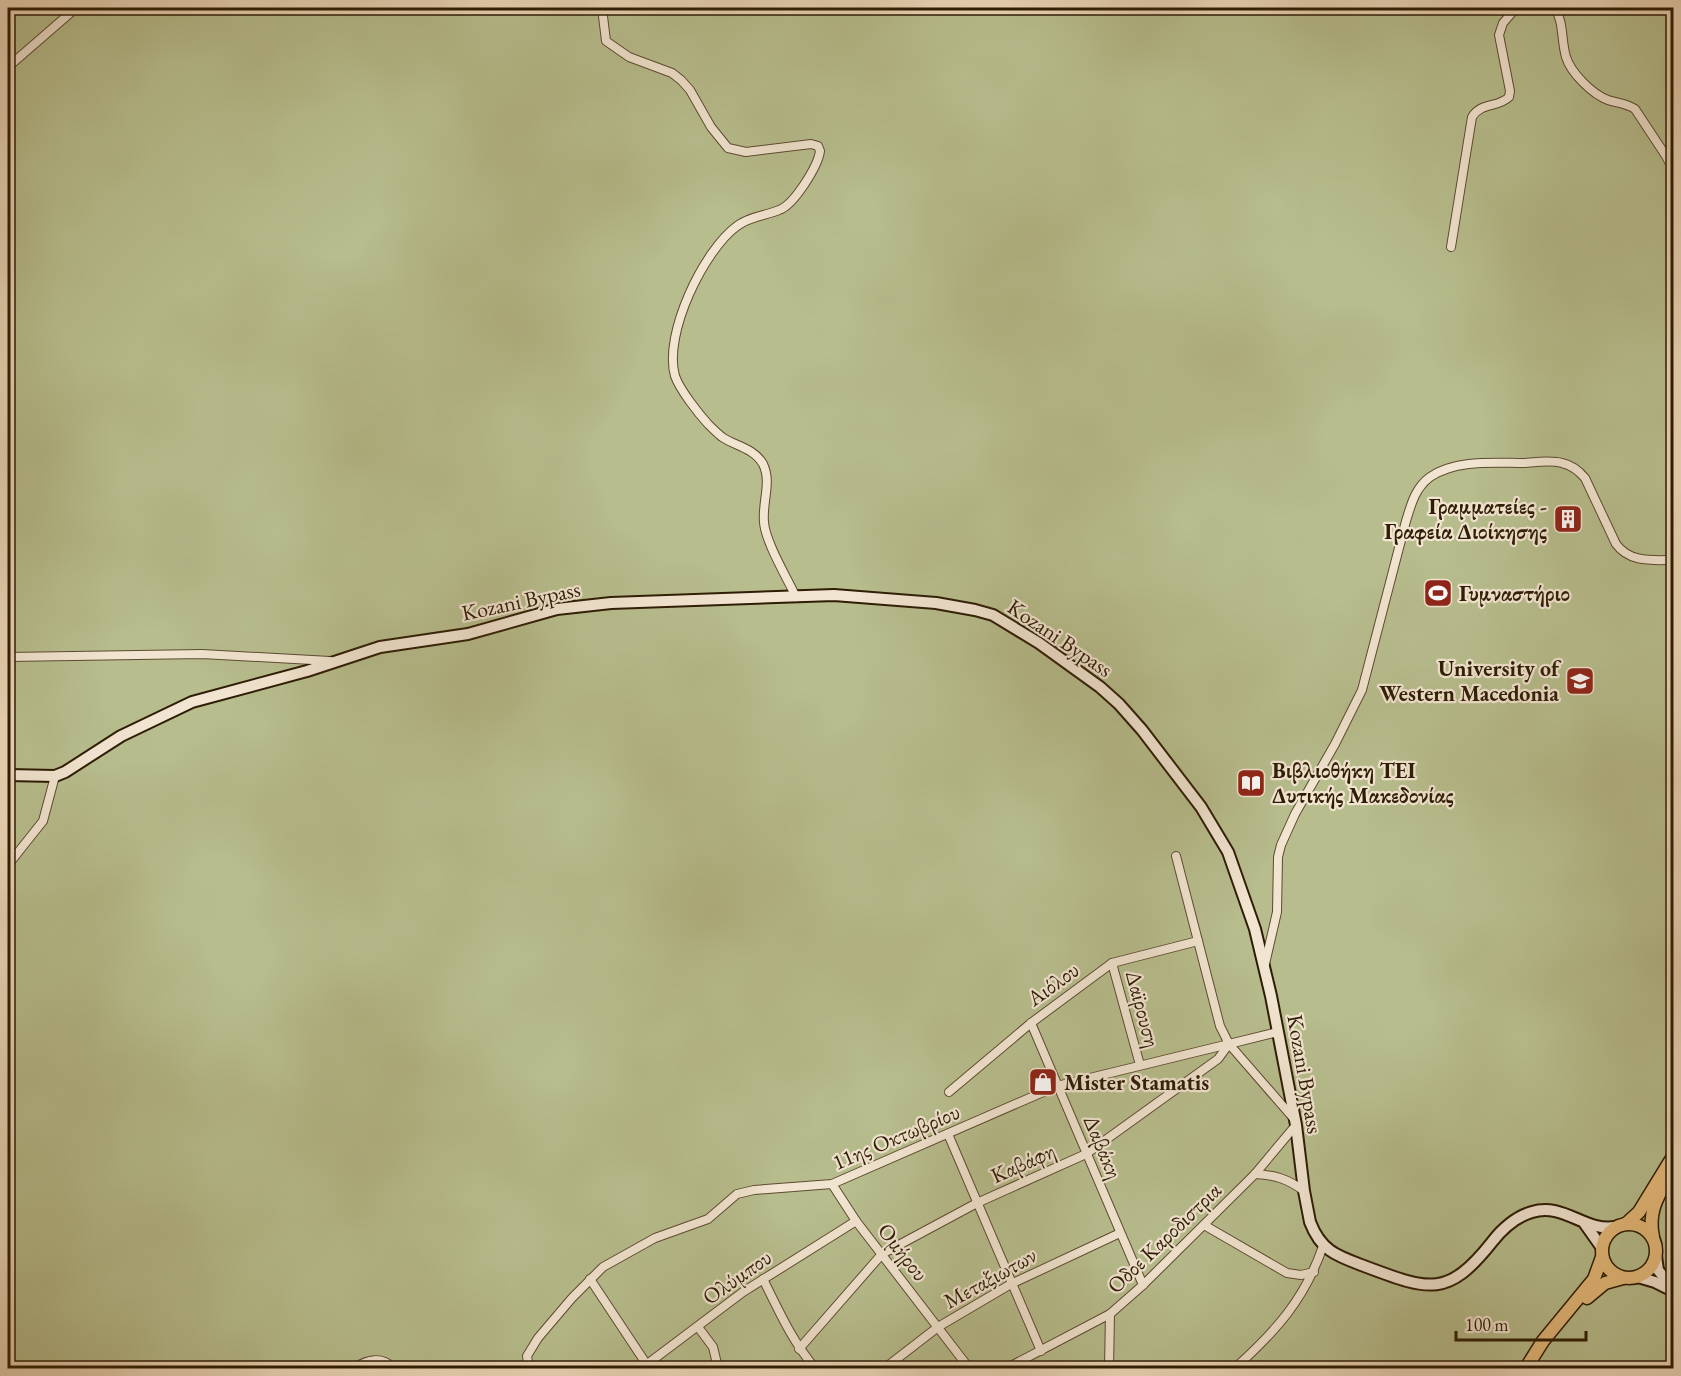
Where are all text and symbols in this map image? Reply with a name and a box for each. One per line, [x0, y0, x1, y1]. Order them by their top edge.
place label: Γραμματείες - Γραφεία Διοίκησης [1384, 492, 1547, 546]
building icon: Γραμματείες - Γραφεία Διοίκησης [1552, 503, 1584, 535]
street label: Kozani Bypass [459, 574, 583, 628]
sports icon: Γυμναστήριο [1422, 577, 1454, 609]
place label: Γυμναστήριο [1459, 579, 1570, 608]
street label: Kozani Bypass [1002, 592, 1118, 684]
place label: University of Western Macedonia [1379, 654, 1562, 708]
school or university icon: University of Western Macedonia [1564, 665, 1596, 697]
place label: Βιβλιοθήκη ΤΕΙ Δυτικής Μακεδονίας [1272, 756, 1454, 810]
library icon: Βιβλιοθήκη ΤΕΙ Δυτικής Μακεδονίας [1235, 767, 1267, 799]
street label: Αιόλου [1020, 955, 1085, 1013]
street label: Δαϊρουση [1119, 967, 1167, 1051]
street label: Kozani Bypass [1280, 1012, 1330, 1136]
shop icon: Mister Stamatis [1027, 1066, 1059, 1098]
place label: Mister Stamatis [1064, 1068, 1209, 1097]
street label: 11ης Οκτωβρίου [828, 1097, 964, 1177]
street label: Δαβάκη [1077, 1111, 1129, 1183]
street label: Καβάφη [986, 1136, 1060, 1190]
street label: Oδοε Καροδιστρια [1101, 1175, 1228, 1300]
street label: Ομήρου [871, 1217, 935, 1287]
street label: Μεταξιωτων [938, 1240, 1042, 1315]
street label: Ολύμπου [697, 1243, 777, 1311]
scale bar [1456, 1304, 1586, 1342]
text: 100 m [1465, 1313, 1509, 1336]

